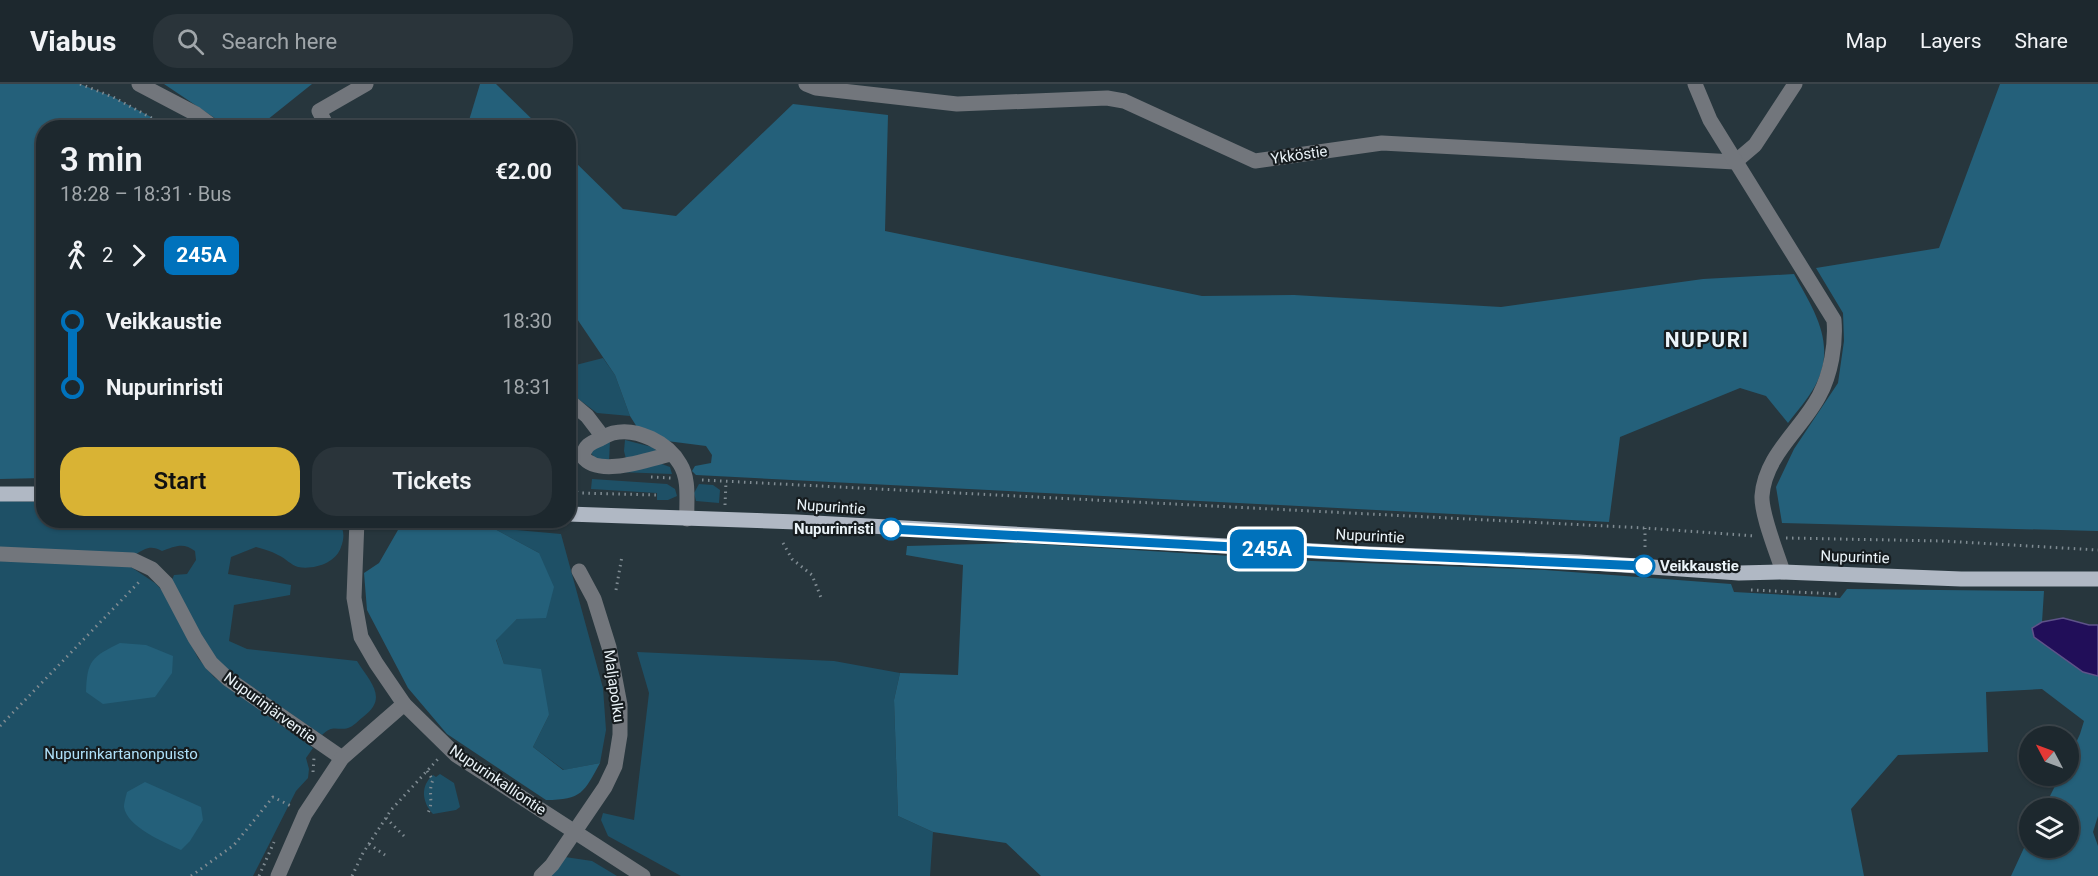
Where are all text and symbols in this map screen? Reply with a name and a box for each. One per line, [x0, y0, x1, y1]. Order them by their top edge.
search box [153, 14, 573, 68]
text: Viabus [30, 25, 117, 58]
icon: search [174, 25, 207, 58]
text: Search here [222, 29, 337, 54]
text: Map [1845, 29, 1887, 53]
text: Layers [1920, 29, 1981, 53]
text: Share [2014, 29, 2068, 53]
text: 3 min [60, 140, 143, 179]
street label: Ykköstie [1270, 142, 1329, 168]
text: €2.00 [495, 159, 552, 184]
text: 18:28 – 18:31 · Bus [60, 182, 232, 206]
icon: walk [60, 239, 93, 272]
icon: forward [122, 239, 155, 272]
text: 2 [102, 243, 113, 267]
text: 245A [176, 243, 227, 267]
text: Veikkaustie [106, 309, 222, 334]
text: 18:30 [502, 309, 552, 333]
district label: NUPURI [1665, 328, 1749, 352]
text: Nupurinristi [106, 375, 223, 400]
text: 18:31 [502, 375, 552, 399]
button: Start [60, 447, 300, 516]
button: Tickets [312, 447, 552, 516]
street label: Nupurintie [796, 496, 866, 518]
marker: Nupurinristi [880, 518, 902, 540]
place label: Nupurinristi [794, 520, 874, 538]
street label: Nupurintie [1335, 525, 1405, 547]
line badge: 245A [1225, 530, 1309, 568]
text: 245A [1242, 537, 1292, 561]
street label: Nupurintie [1820, 547, 1890, 567]
marker: Veikkaustie [1633, 555, 1655, 577]
place label: Veikkaustie [1660, 557, 1739, 575]
street label: Maljapolku [600, 649, 628, 723]
street label: Nupurinjärventie [220, 669, 320, 748]
north arrow [2019, 726, 2079, 786]
map controls [2019, 726, 2079, 858]
street label: Nupurinkalliontie [446, 741, 550, 819]
park label: Nupurinkartanonpuisto [44, 745, 198, 763]
button: layers [2019, 798, 2079, 858]

